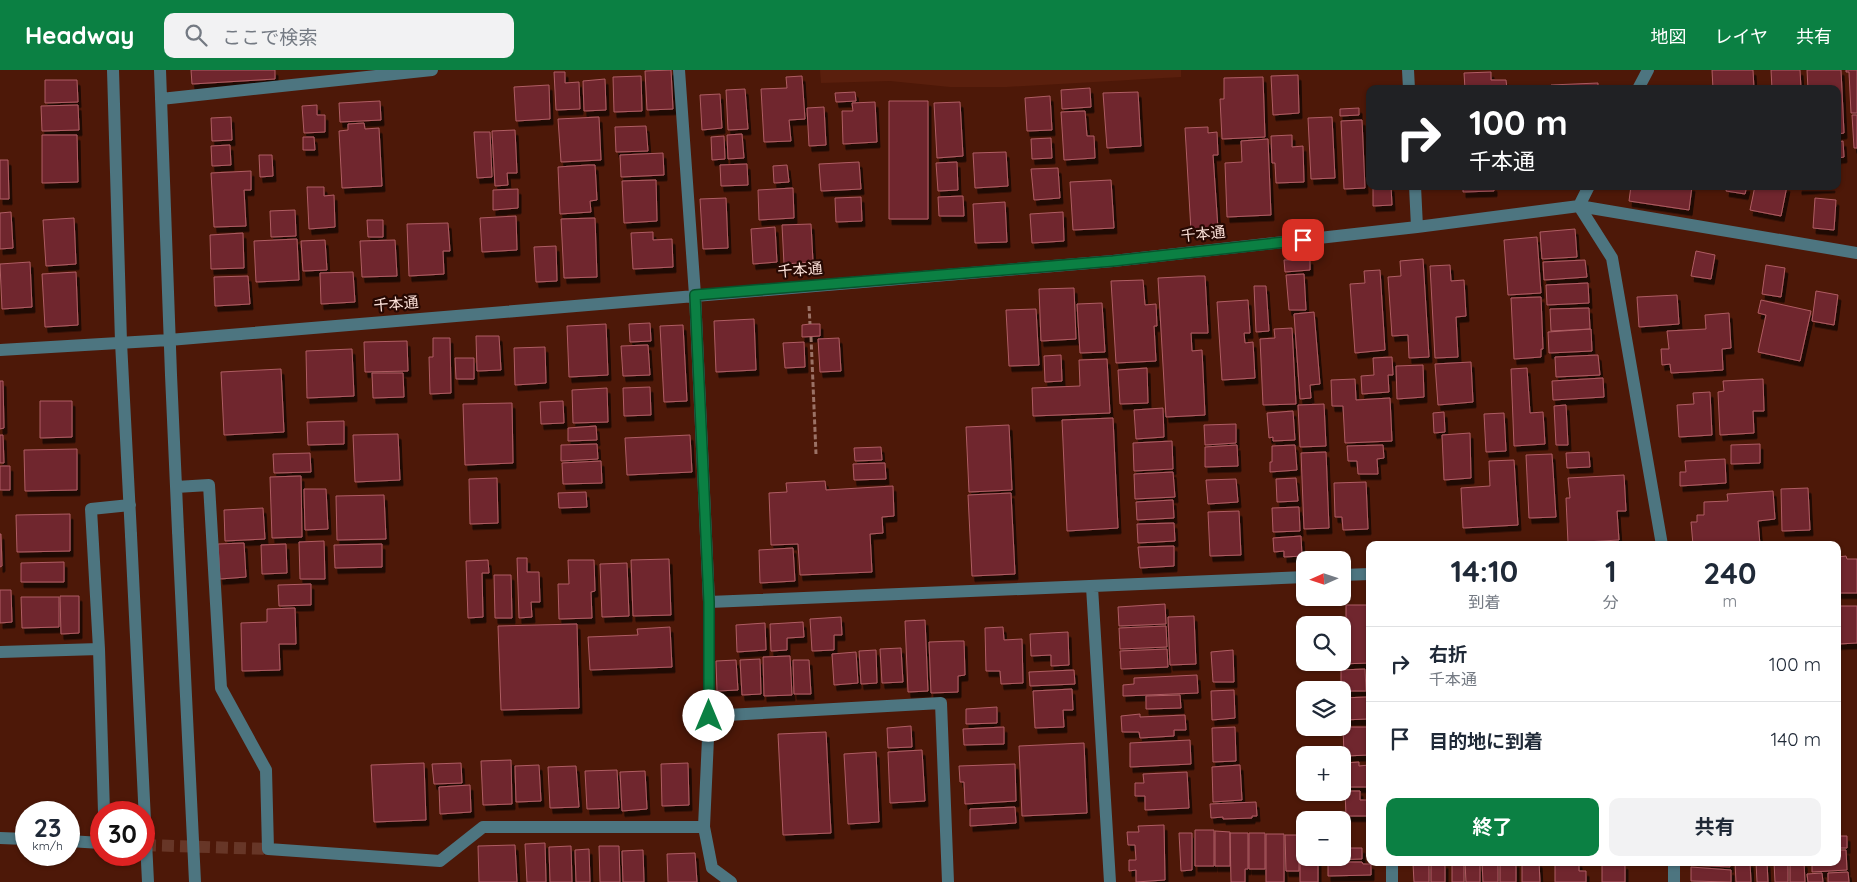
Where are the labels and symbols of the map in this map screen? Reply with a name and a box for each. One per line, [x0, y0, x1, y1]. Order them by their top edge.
pin [1282, 219, 1324, 261]
street label: 千本通 [1180, 222, 1226, 245]
street label: 千本通 [777, 258, 823, 281]
street label: 千本通 [373, 292, 419, 315]
north arrow [1296, 551, 1351, 606]
position arrow [682, 689, 734, 741]
speed limit sign: 30 [90, 801, 155, 866]

